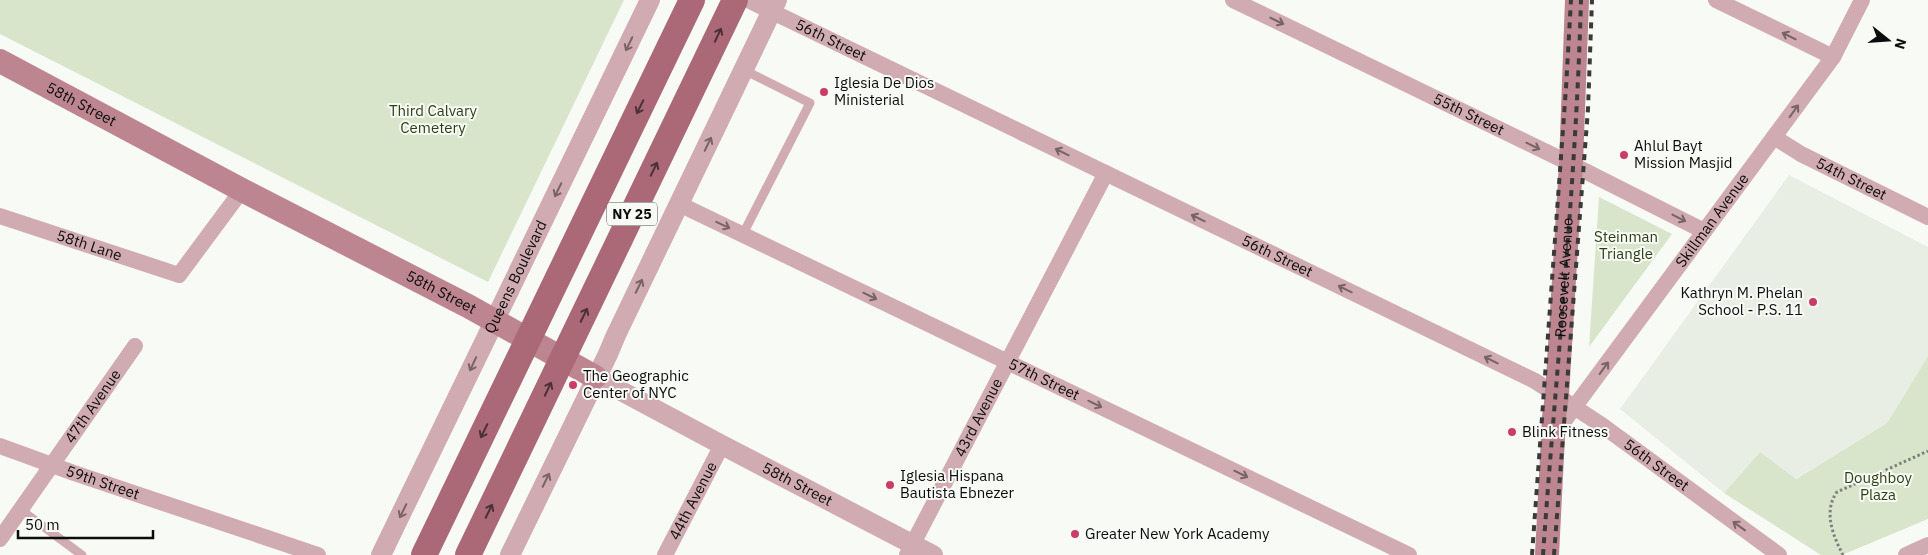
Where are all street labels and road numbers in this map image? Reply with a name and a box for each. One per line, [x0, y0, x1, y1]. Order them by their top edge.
street label: 56th Street [792, 14, 870, 65]
street label: 58th Street [43, 77, 120, 130]
street label: 55th Street [1430, 89, 1508, 139]
street label: 54th Street [1813, 153, 1890, 204]
street label: Skillman Avenue [1671, 170, 1753, 271]
road number: NY 25 [607, 202, 657, 225]
street label: Queens Boulevard [480, 217, 551, 336]
street label: Roosevelt Avenue [1550, 217, 1577, 338]
street label: 58th Lane [54, 225, 125, 265]
street label: 56th Street [1239, 231, 1316, 281]
street label: 58th Street [403, 266, 480, 318]
street label: 57th Street [1006, 354, 1083, 404]
street label: 47th Avenue [60, 365, 125, 446]
street label: 43rd Avenue [950, 375, 1006, 460]
street label: 56th Street [1620, 434, 1693, 495]
street label: 44th Avenue [665, 458, 721, 543]
street label: 58th Street [759, 458, 836, 510]
street label: 59th Street [63, 461, 142, 503]

